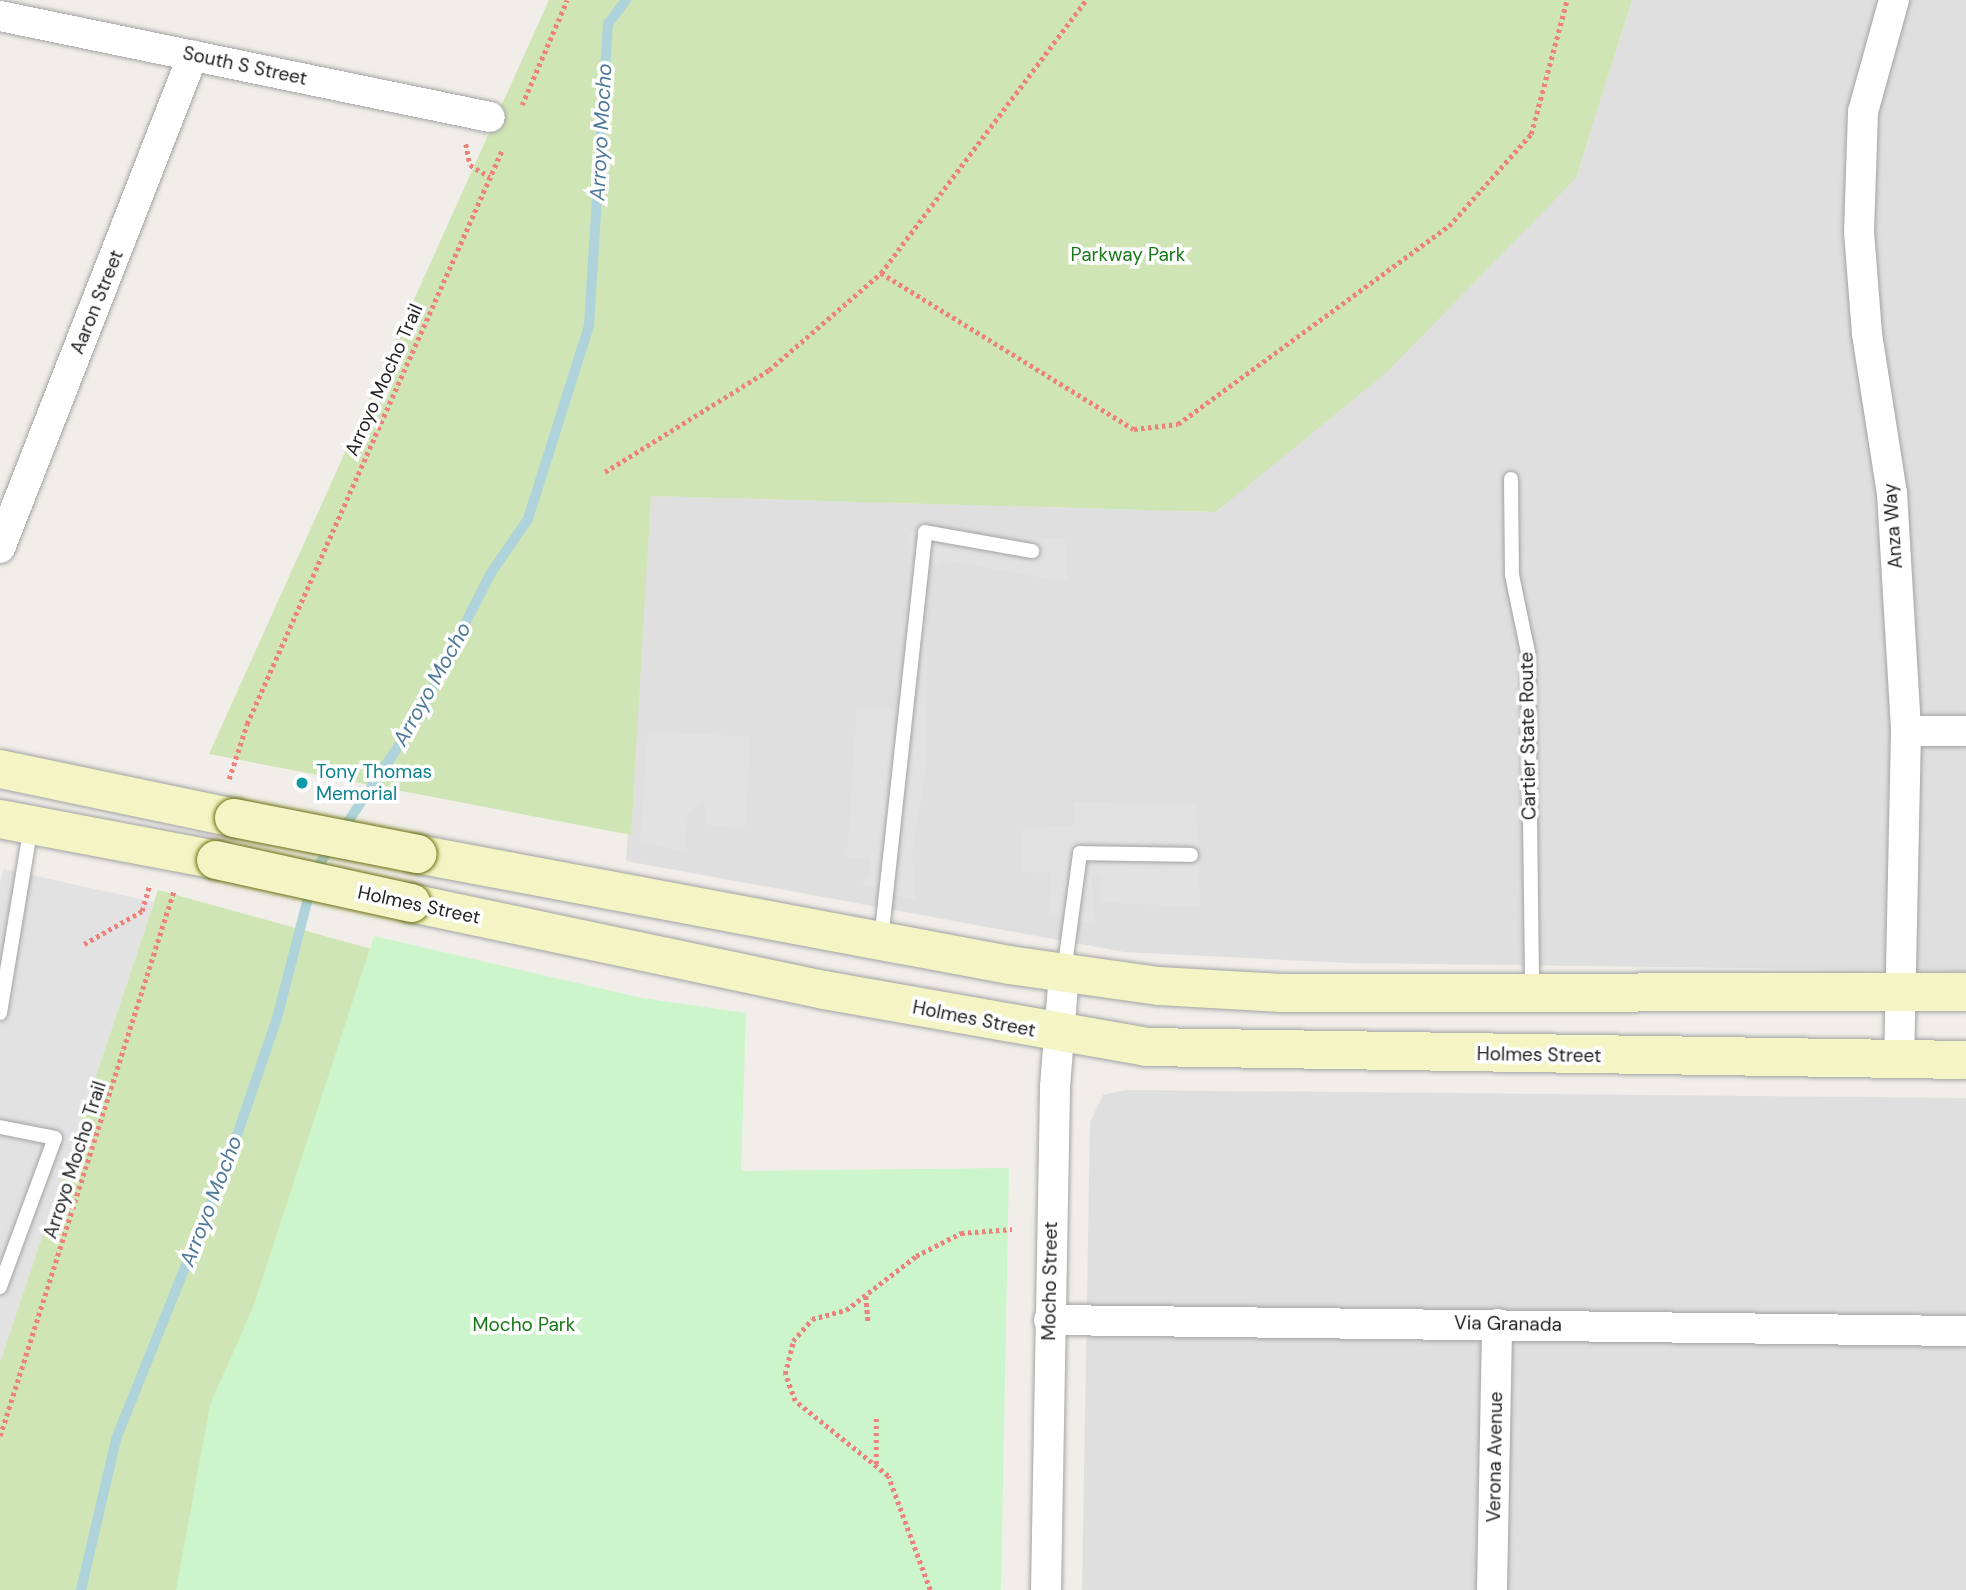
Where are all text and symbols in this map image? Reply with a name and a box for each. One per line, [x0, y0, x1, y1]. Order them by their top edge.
street label: South S Street [181, 42, 309, 90]
water label: Arroyo Mocho [585, 63, 617, 201]
park label: Parkway Park [1071, 244, 1185, 266]
street label: Aaron Street [66, 247, 128, 357]
street label: Arroyo Mocho Trail [340, 300, 428, 460]
street label: Anza Way [1879, 482, 1907, 570]
water label: Arroyo Mocho [388, 618, 476, 750]
street label: Cartier State Route [1515, 652, 1541, 820]
place label: Tony Thomas Memorial [316, 761, 432, 805]
marker: Tony Thomas Memorial [294, 775, 310, 791]
street label: Holmes Street [356, 881, 482, 929]
street label: Holmes Street [911, 996, 1037, 1042]
street label: Holmes Street [1477, 1043, 1601, 1067]
street label: Arroyo Mocho Trail [39, 1079, 111, 1241]
water label: Arroyo Mocho [175, 1132, 247, 1270]
street label: Mocho Street [1038, 1221, 1062, 1341]
street label: Via Granada [1454, 1312, 1562, 1336]
park label: Mocho Park [473, 1314, 575, 1336]
street label: Verona Avenue [1482, 1391, 1508, 1523]

